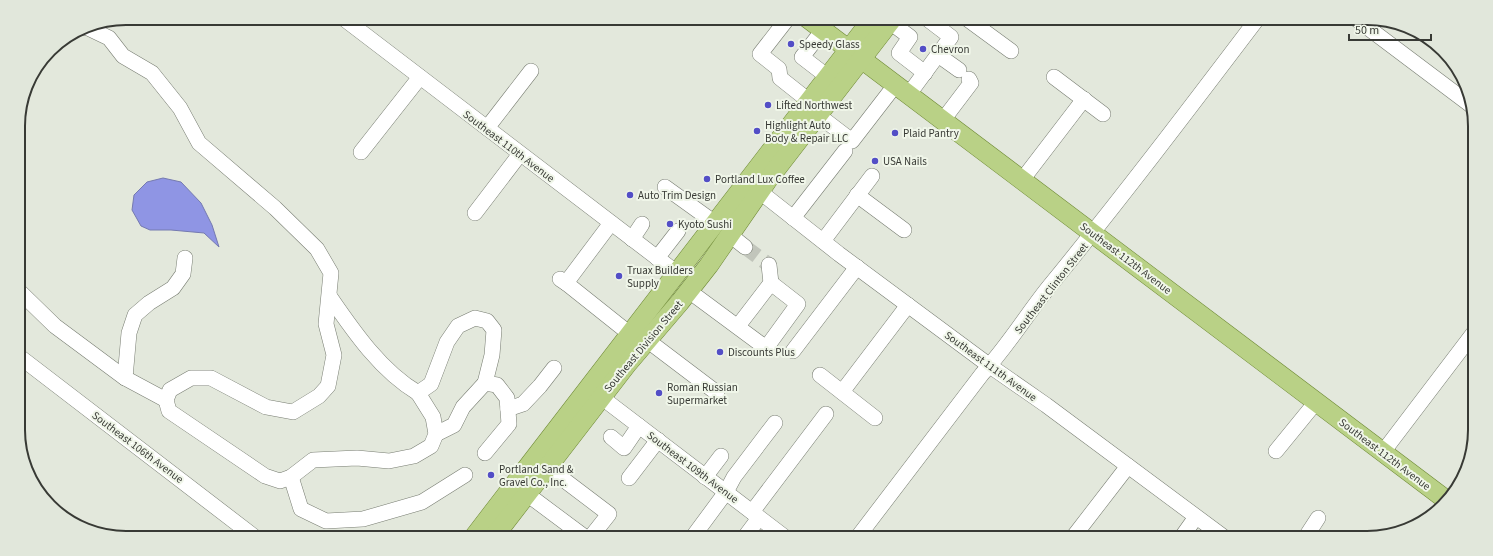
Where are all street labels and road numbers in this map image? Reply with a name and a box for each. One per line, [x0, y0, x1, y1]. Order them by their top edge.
street label: Southeast 110th Avenue [460, 107, 558, 186]
street label: Southeast 112th Avenue [1077, 219, 1175, 298]
street label: Southeast Clinton Street [1011, 239, 1092, 337]
street label: Southeast Division Street [601, 297, 686, 395]
street label: Southeast 111th Avenue [941, 328, 1040, 405]
street label: Southeast 106th Avenue [89, 408, 187, 487]
street label: Southeast 112th Avenue [1336, 415, 1434, 494]
street label: Southeast 109th Avenue [644, 428, 742, 507]

